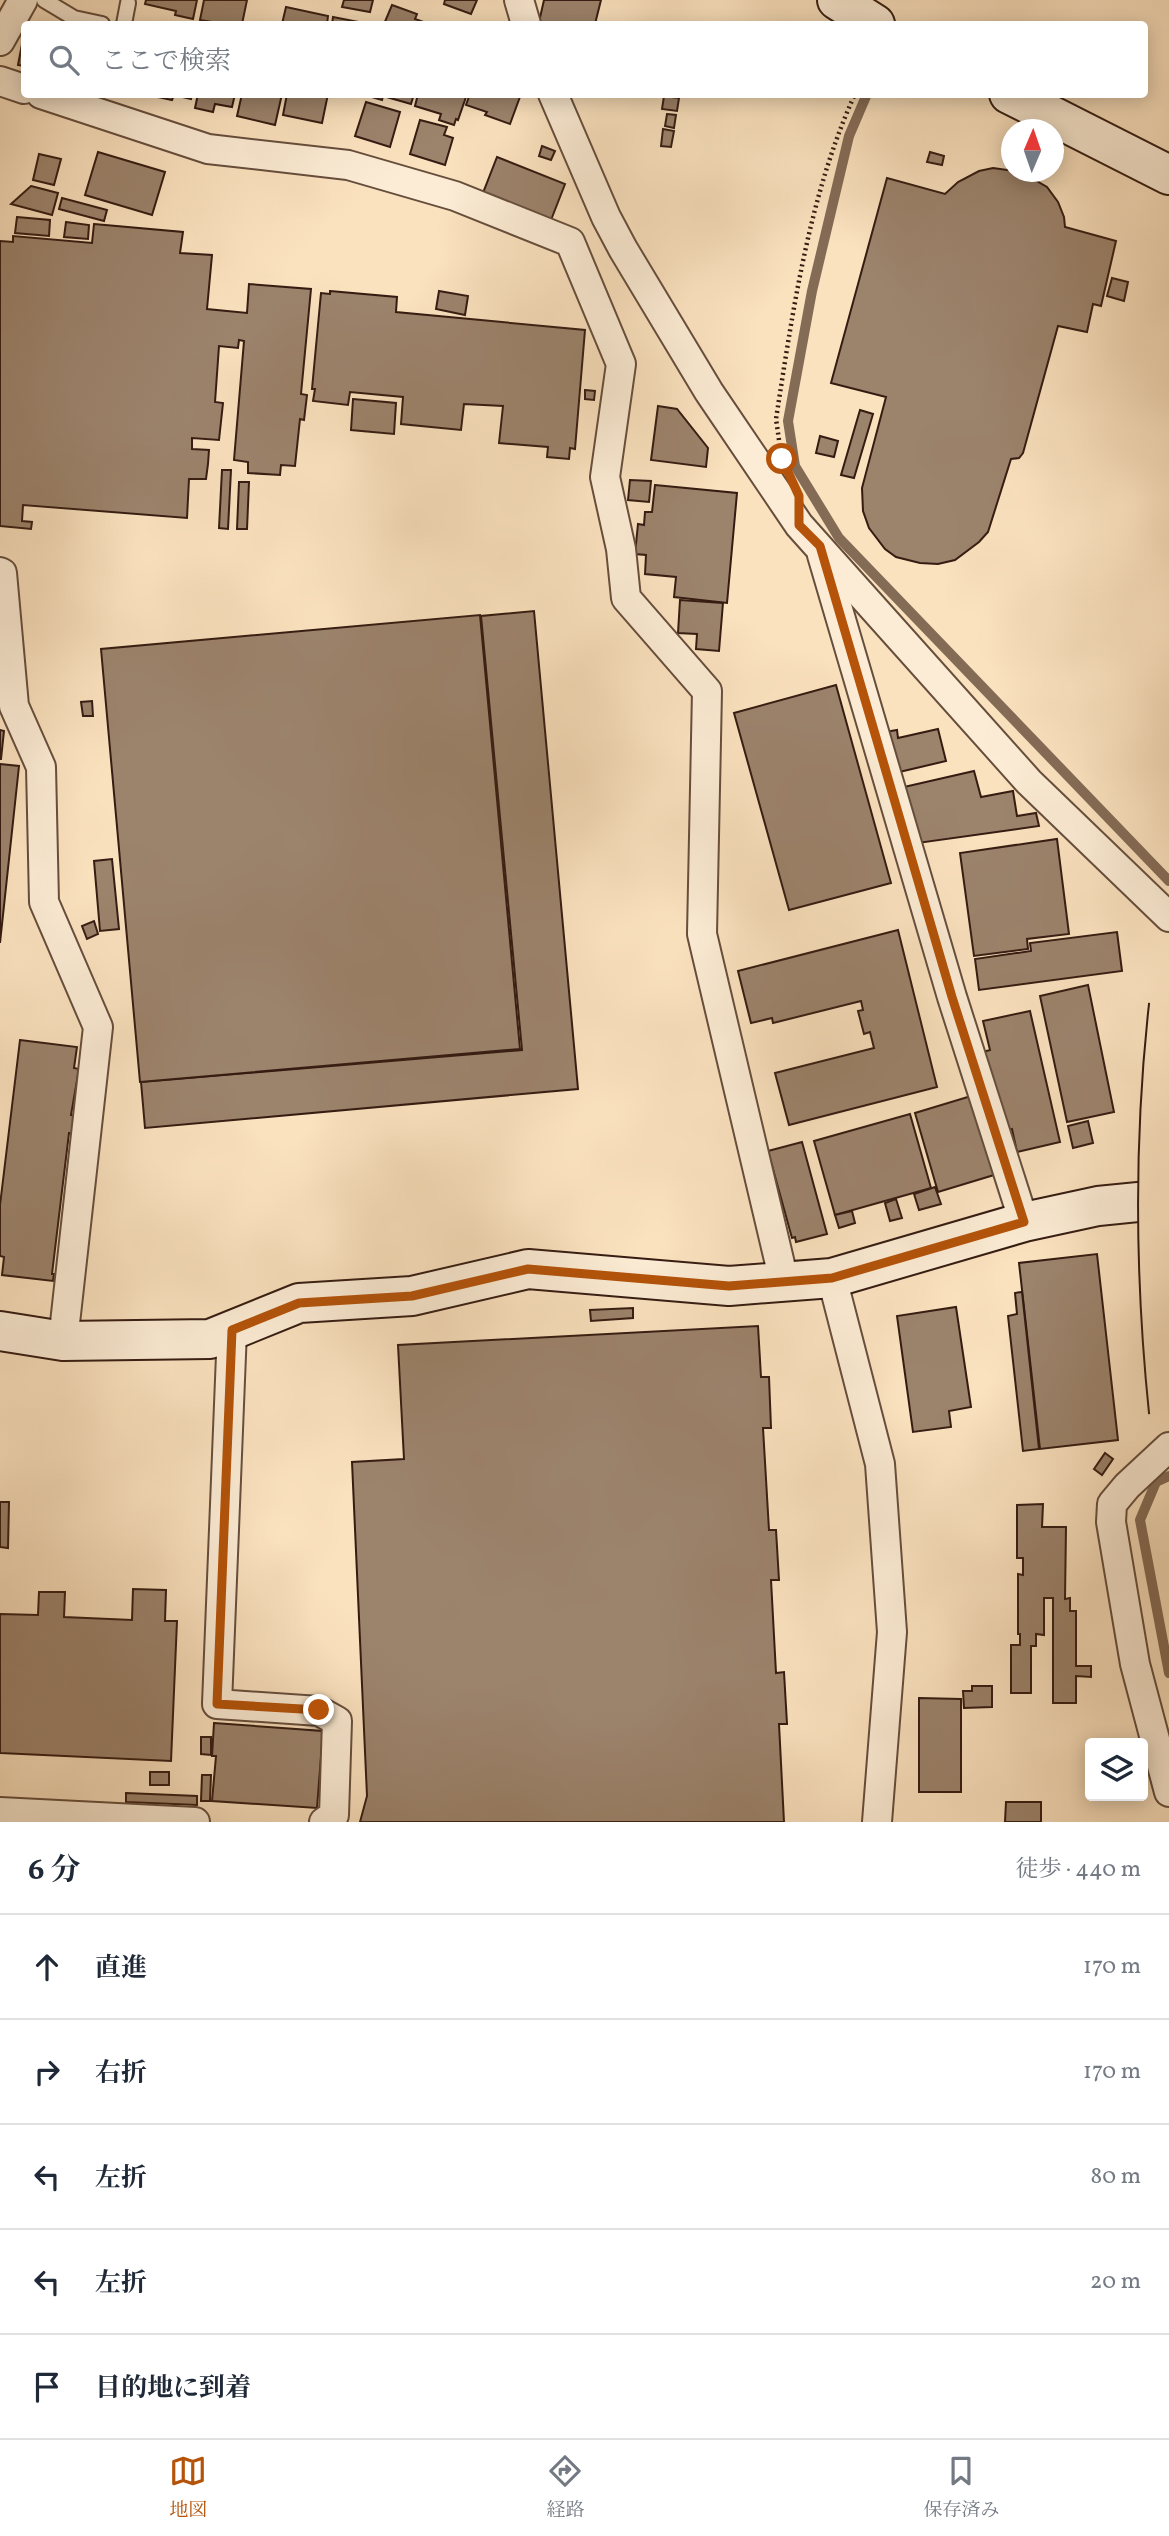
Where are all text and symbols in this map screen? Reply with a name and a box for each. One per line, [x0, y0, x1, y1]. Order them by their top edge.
search box [21, 21, 1148, 98]
icon: search [45, 41, 83, 79]
text: ここで検索 [101, 44, 231, 80]
north arrow [1001, 119, 1064, 182]
route start [766, 443, 797, 474]
route end [303, 1694, 334, 1725]
map controls [1085, 1738, 1148, 1801]
button: layers [1085, 1738, 1148, 1801]
text: 6 分 [28, 1850, 80, 1892]
text: 徒歩 · 440 m [1016, 1854, 1141, 1886]
icon: ahead [28, 1948, 66, 1986]
text: 直進 [95, 1951, 147, 1987]
text: 170 m [1083, 1951, 1141, 1983]
icon: right [28, 2053, 66, 2091]
text: 右折 [95, 2056, 147, 2092]
text: 170 m [1083, 2056, 1141, 2088]
icon: left [28, 2158, 66, 2196]
text: 左折 [95, 2161, 147, 2197]
text: 80 m [1091, 2161, 1141, 2193]
icon: left [28, 2263, 66, 2301]
text: 左折 [95, 2266, 147, 2302]
text: 20 m [1090, 2266, 1141, 2298]
icon: arrive [28, 2368, 66, 2406]
text: 目的地に到着 [95, 2371, 251, 2407]
tab: 地図 [169, 2452, 208, 2524]
tab: 経路 [546, 2452, 585, 2524]
tab: 保存済み [923, 2452, 1000, 2524]

